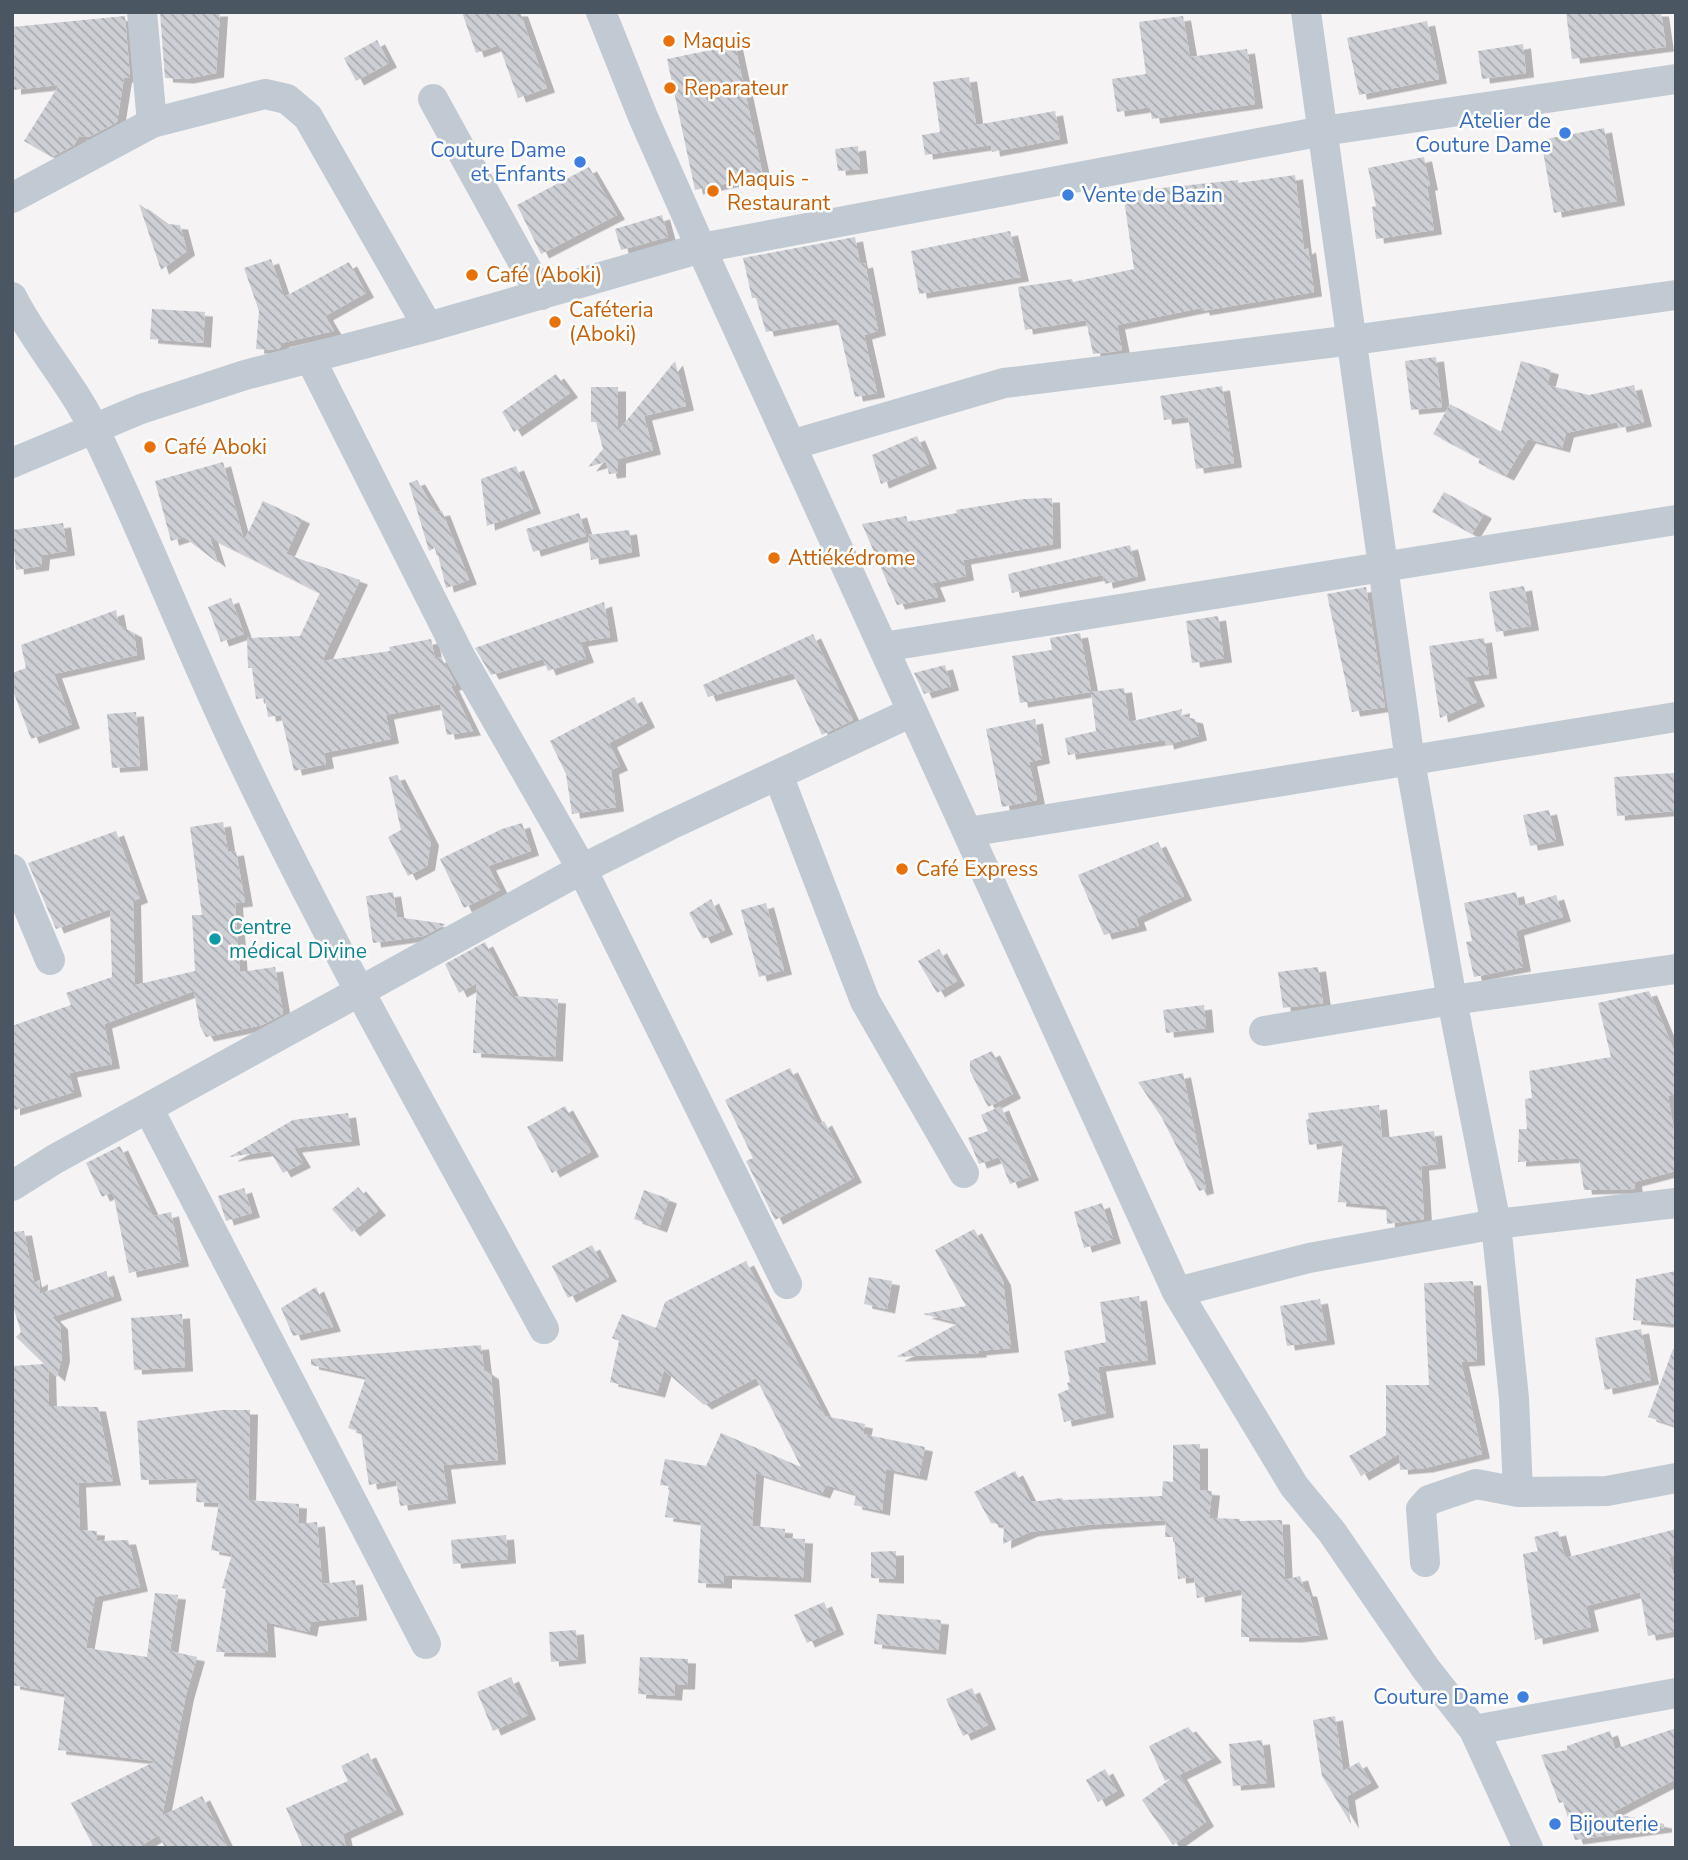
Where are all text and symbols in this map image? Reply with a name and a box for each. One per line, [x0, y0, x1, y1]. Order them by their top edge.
place label: Maquis [683, 27, 751, 55]
marker: Maquis [661, 33, 677, 49]
place label: Reparateur [684, 74, 789, 102]
marker: Reparateur [662, 80, 678, 96]
place label: Atelier de Couture Dame [1415, 107, 1551, 159]
marker: Atelier de Couture Dame [1557, 125, 1573, 141]
place label: Couture Dame et Enfants [430, 136, 566, 188]
marker: Couture Dame et Enfants [572, 154, 588, 170]
place label: Maquis - Restaurant [727, 165, 831, 217]
place label: Vente de Bazin [1081, 181, 1223, 209]
marker: Maquis - Restaurant [705, 183, 721, 199]
marker: Vente de Bazin [1060, 187, 1076, 203]
place label: Café (Aboki) [486, 261, 602, 289]
marker: Café (Aboki) [464, 267, 480, 283]
place label: Caféteria (Aboki) [569, 296, 654, 348]
marker: Caféteria (Aboki) [547, 314, 563, 330]
place label: Café Aboki [164, 433, 267, 461]
marker: Café Aboki [142, 439, 158, 455]
place label: Attiékédrome [788, 544, 915, 572]
marker: Attiékédrome [766, 550, 782, 566]
place label: Café Express [916, 855, 1038, 883]
marker: Café Express [894, 861, 910, 877]
place label: Centre médical Divine [229, 913, 367, 965]
marker: Centre médical Divine [207, 931, 223, 947]
place label: Couture Dame [1373, 1683, 1509, 1711]
marker: Couture Dame [1515, 1689, 1531, 1705]
place label: Bijouterie [1569, 1810, 1658, 1838]
marker: Bijouterie [1547, 1816, 1563, 1832]

